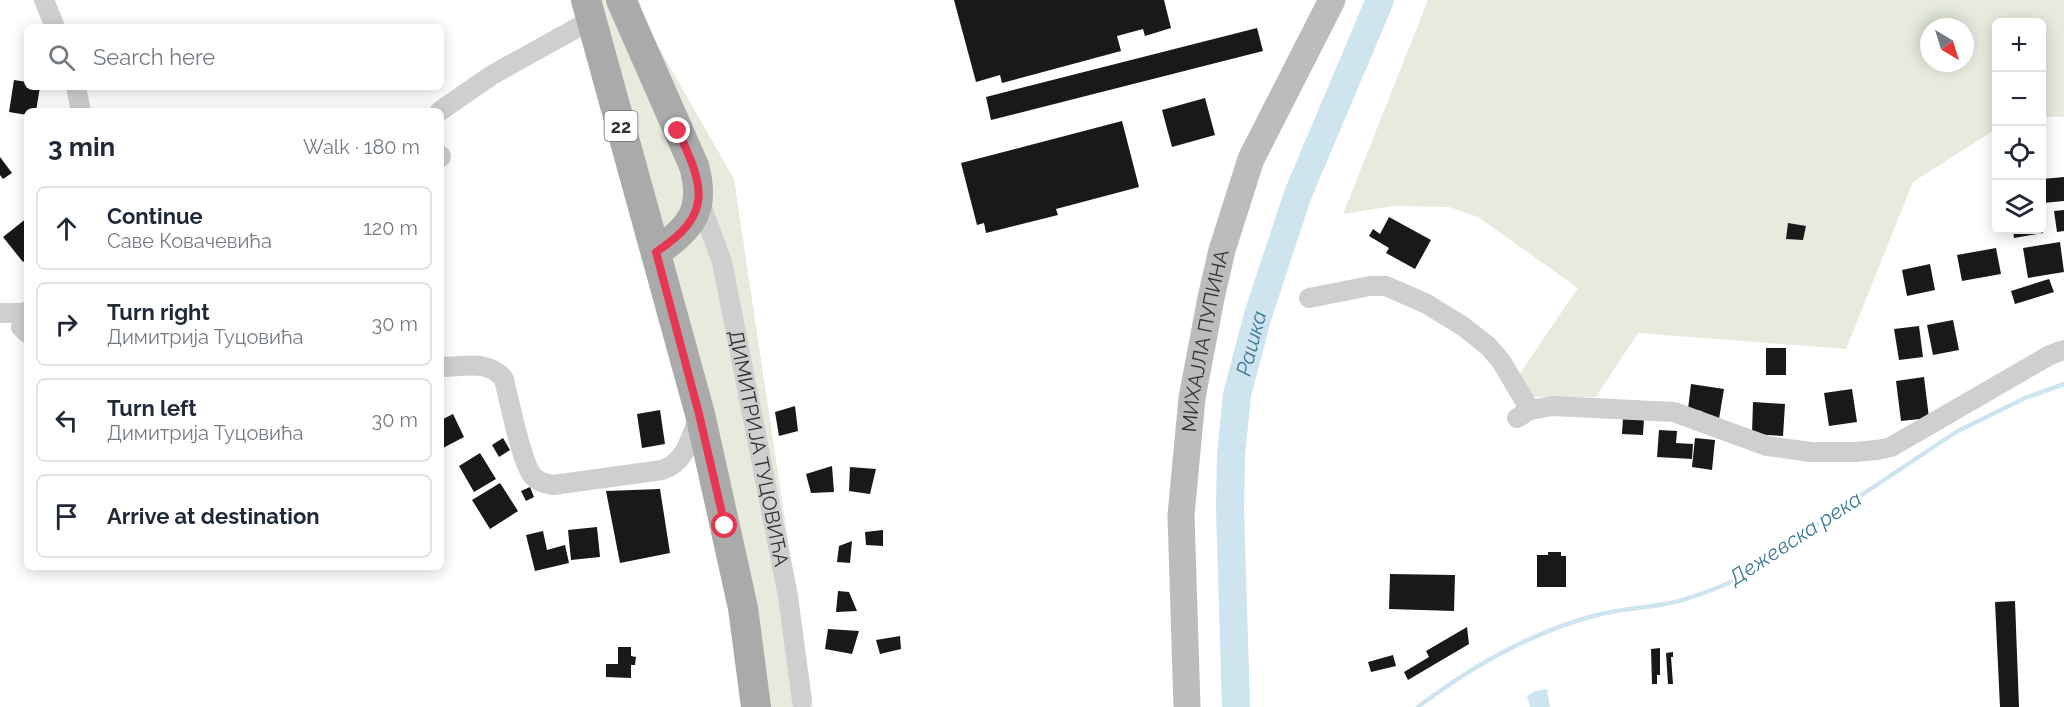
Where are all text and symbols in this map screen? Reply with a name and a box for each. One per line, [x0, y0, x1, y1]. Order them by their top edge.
north arrow [1920, 18, 1974, 72]
map controls [1992, 18, 2046, 234]
button: + [1992, 18, 2046, 72]
search box [24, 24, 444, 90]
icon: search [45, 41, 78, 74]
text: Search here [93, 44, 215, 70]
button: − [1992, 72, 2046, 126]
road number: 22 [604, 111, 638, 141]
route end [664, 117, 690, 143]
button: locate [1992, 126, 2046, 180]
text: 3 min [48, 132, 115, 162]
text: Walk · 180 m [303, 135, 420, 159]
button: layers [1992, 180, 2046, 234]
text: Continue [107, 203, 203, 229]
icon: ahead [50, 212, 83, 245]
text: 120 m [363, 216, 418, 240]
text: Саве Ковачевића [107, 229, 272, 253]
street label: МИХАЈЛА ПУПИНА [1177, 247, 1234, 433]
text: Turn right [107, 299, 210, 325]
icon: right [50, 308, 83, 341]
water label: Рашка [1230, 308, 1271, 378]
text: 30 m [372, 312, 418, 336]
text: Димитрија Туцовића [107, 325, 304, 349]
street label: ДИМИТРИЈА ТУЦОВИЋА [724, 328, 794, 569]
text: Turn left [107, 395, 197, 421]
icon: left [50, 404, 83, 437]
text: 30 m [372, 408, 418, 432]
text: Димитрија Туцовића [107, 421, 304, 445]
water label: Дежевска река [1723, 486, 1866, 591]
icon: arrive [50, 500, 83, 533]
text: Arrive at destination [107, 503, 320, 529]
route start [711, 512, 737, 538]

